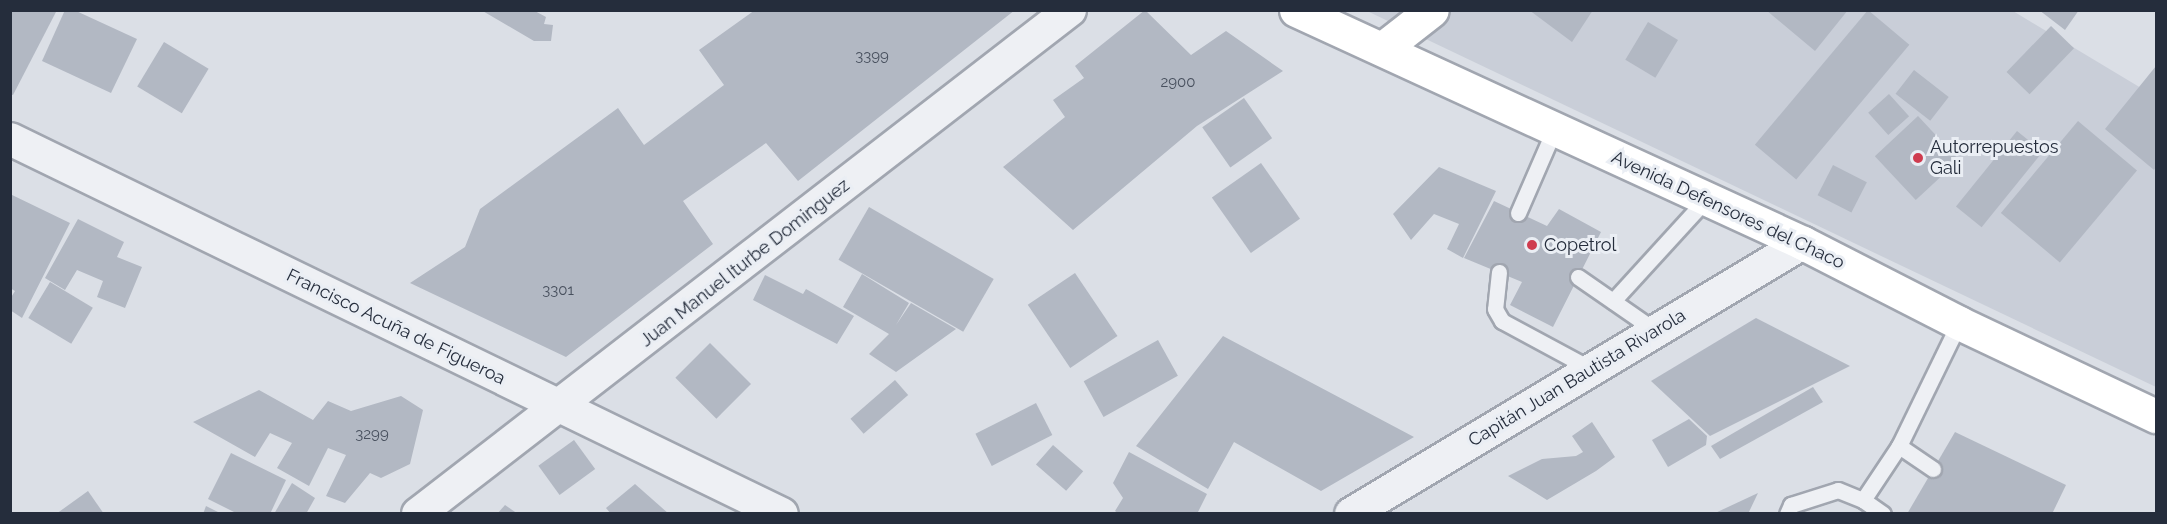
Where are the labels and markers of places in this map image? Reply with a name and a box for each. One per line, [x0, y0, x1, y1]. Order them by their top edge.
place label: Autorrepuestos Gali [1930, 137, 2058, 180]
marker: Autorrepuestos Gali [1911, 151, 1925, 165]
place label: Copetrol [1544, 234, 1616, 256]
marker: Copetrol [1525, 238, 1539, 252]

